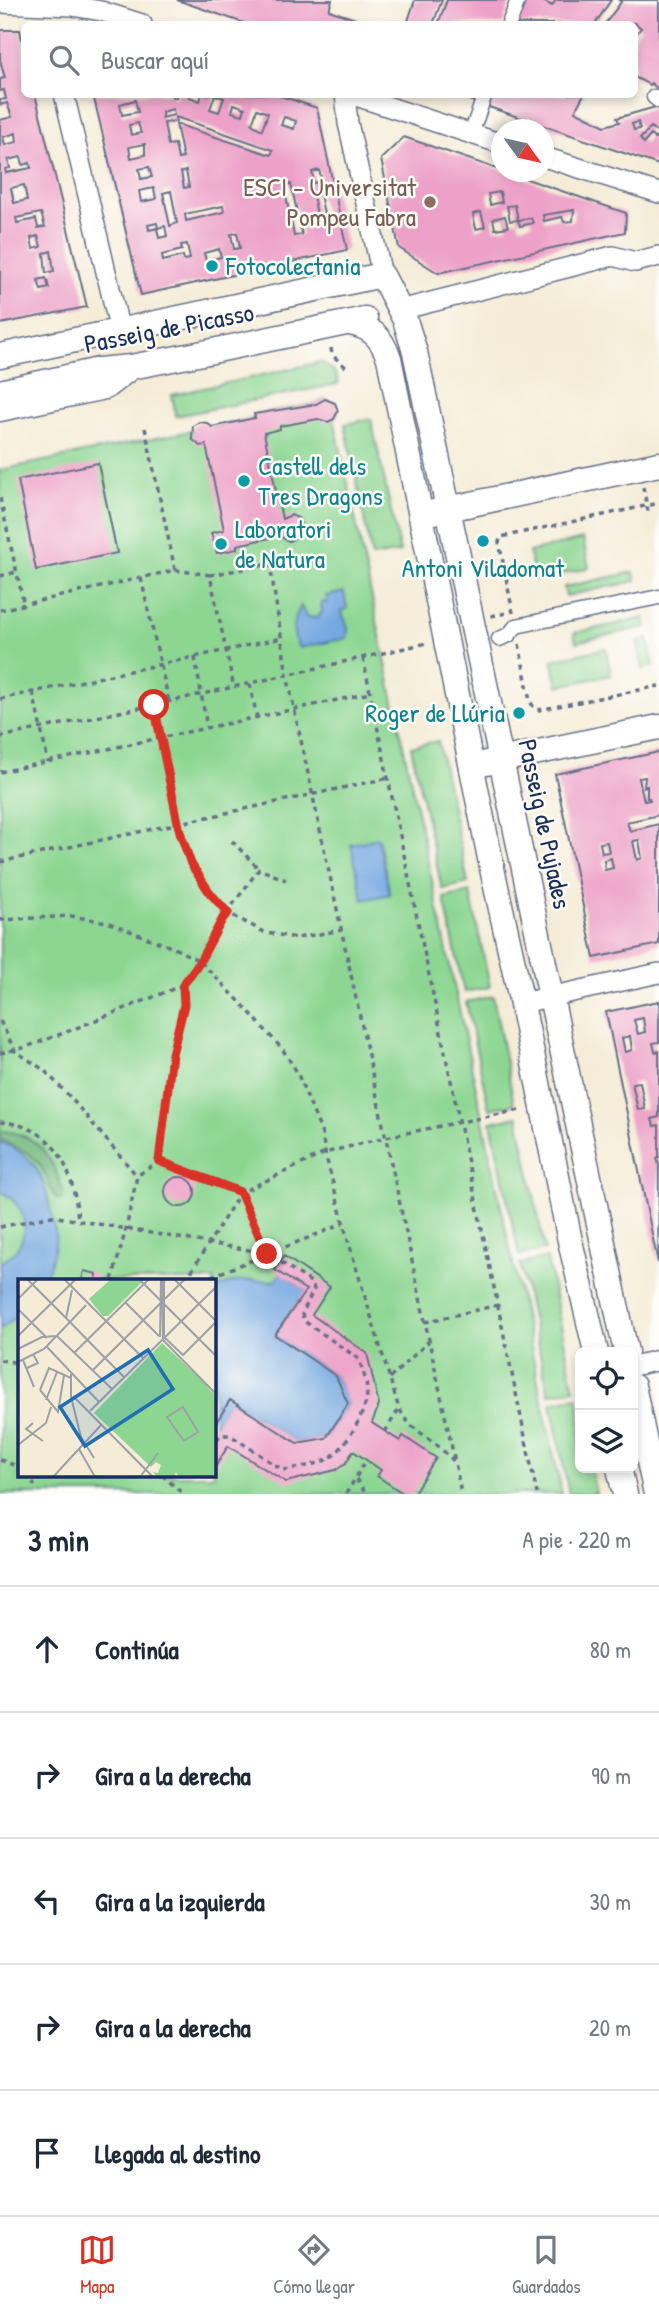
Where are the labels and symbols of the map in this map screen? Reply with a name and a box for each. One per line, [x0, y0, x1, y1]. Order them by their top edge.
north arrow [491, 119, 554, 182]
place label: ESCI - Universitat Pompeu Fabra [243, 169, 417, 234]
marker: ESCI - Universitat Pompeu Fabra [422, 194, 438, 210]
place label: Fotocolectania [225, 248, 360, 283]
marker: Fotocolectania [204, 258, 220, 274]
street label: Passeig de Picasso [81, 294, 257, 361]
place label: Castell dels Tres Dragons [258, 448, 383, 513]
marker: Castell dels Tres Dragons [236, 473, 252, 489]
place label: Laboratori de Natura [235, 511, 332, 576]
marker: Antoni Viladomat [475, 533, 491, 549]
marker: Laboratori de Natura [213, 536, 229, 552]
place label: Antoni Viladomat [402, 550, 565, 585]
route start [138, 689, 169, 720]
place label: Roger de Llúria [365, 695, 505, 730]
marker: Roger de Llúria [511, 705, 527, 721]
street label: Passeig de Pujades [510, 736, 581, 912]
route end [251, 1238, 282, 1269]
inset map [18, 1279, 215, 1476]

